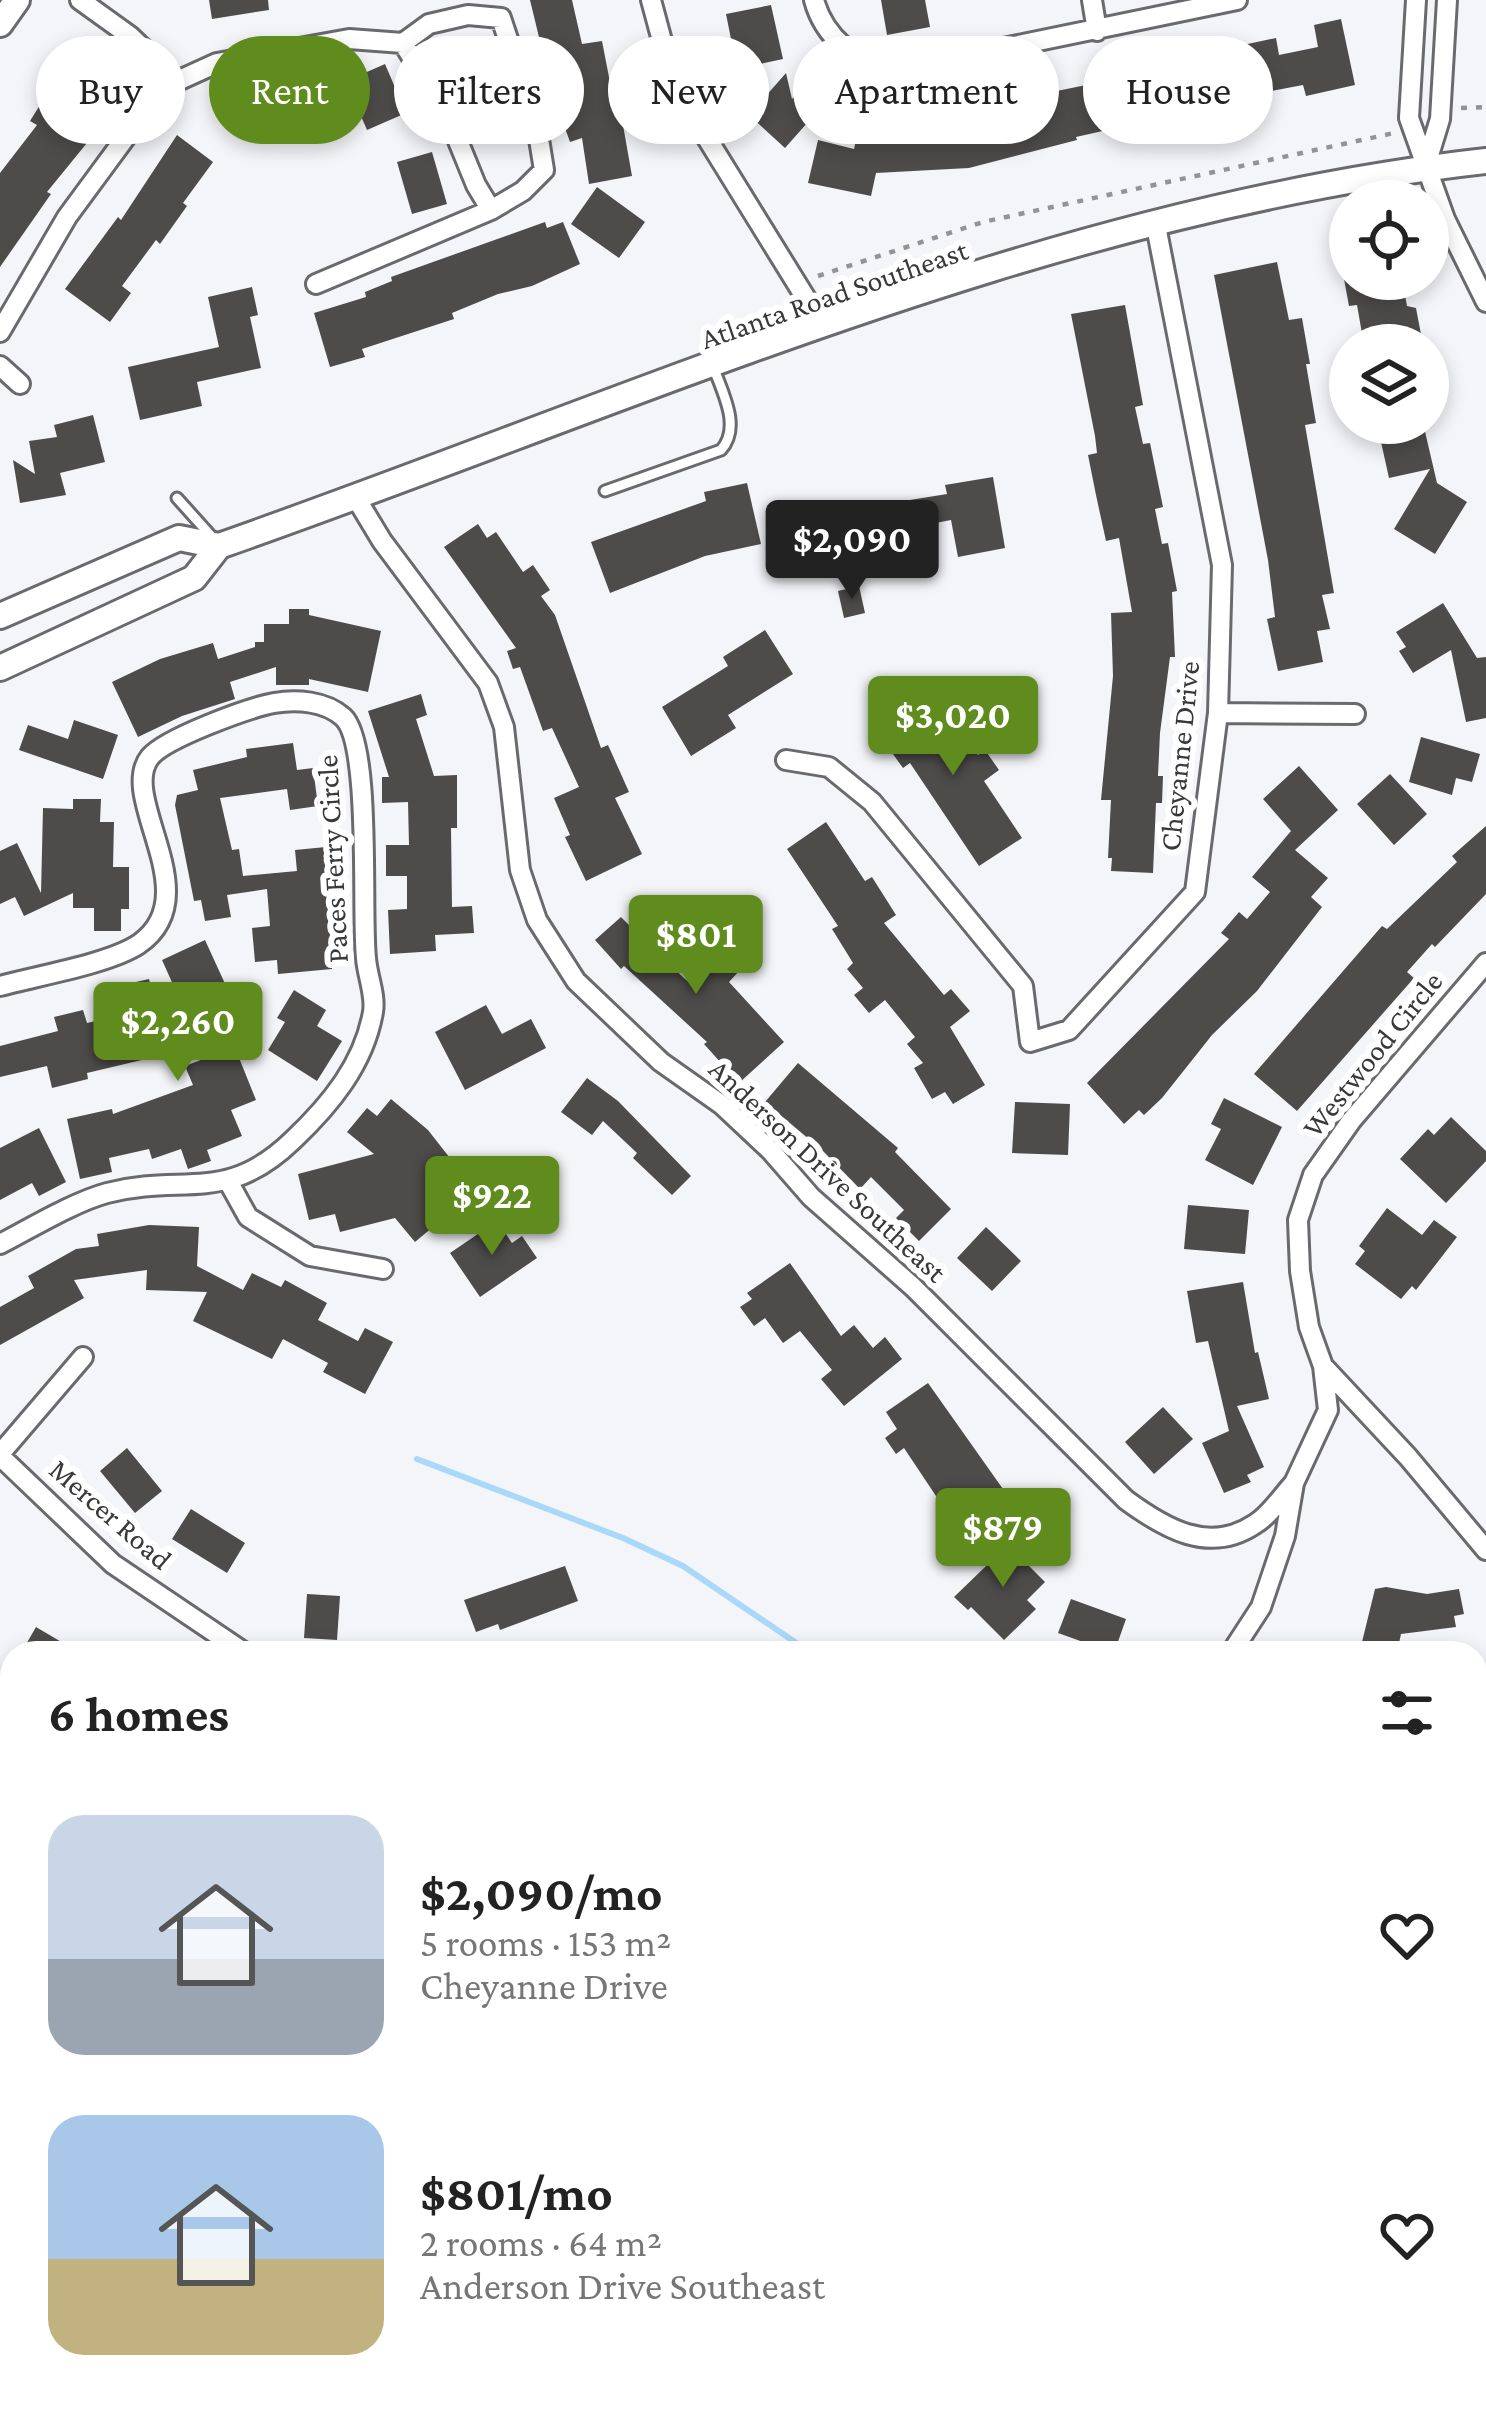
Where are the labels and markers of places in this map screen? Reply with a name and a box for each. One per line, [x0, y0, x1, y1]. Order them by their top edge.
pin: $2,090 [754, 500, 950, 602]
pin: $3,020 [855, 676, 1051, 778]
pin: $801 [625, 895, 767, 997]
pin: $2,260 [80, 982, 276, 1084]
pin: $922 [421, 1156, 563, 1258]
pin: $879 [932, 1488, 1074, 1590]

